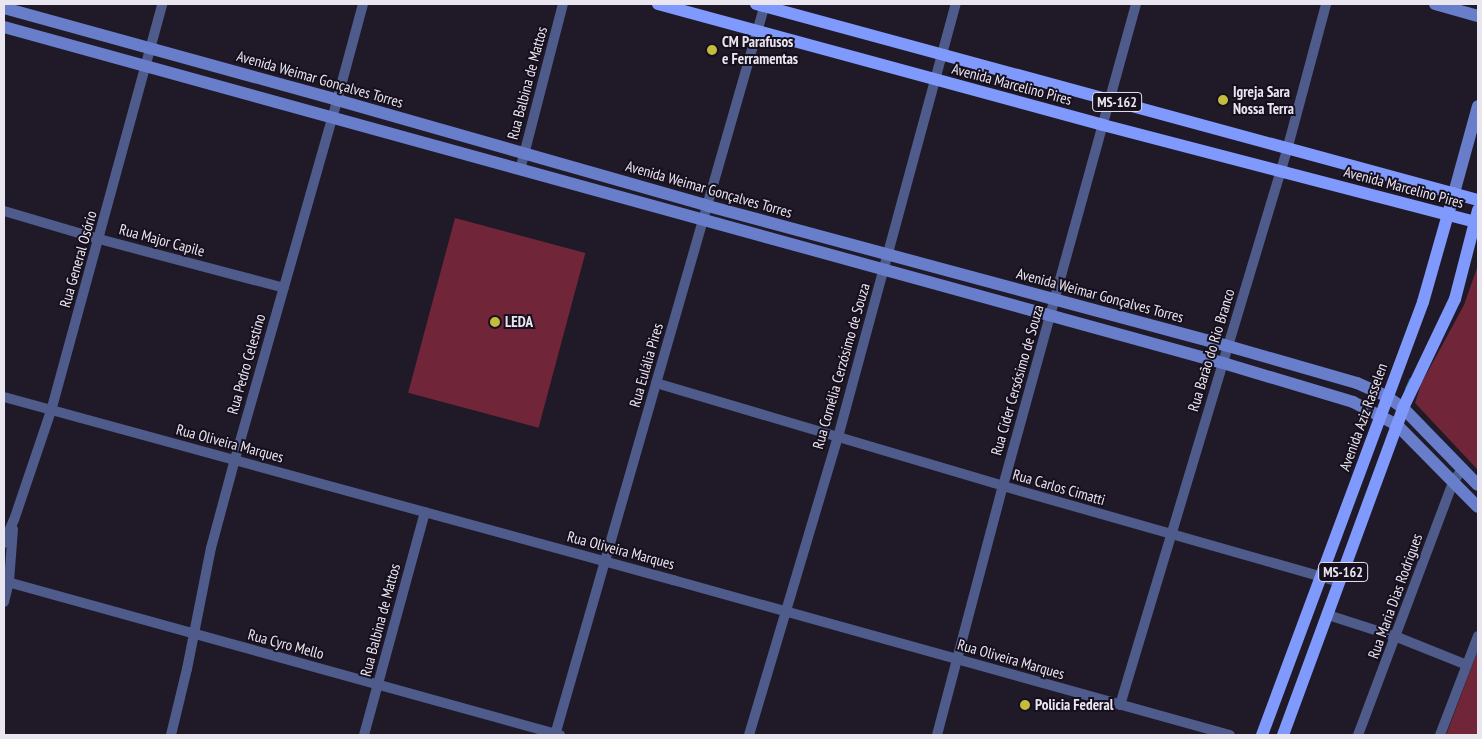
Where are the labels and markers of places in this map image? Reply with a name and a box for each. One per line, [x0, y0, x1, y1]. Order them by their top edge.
place label: CM Parafusos e Ferramentas [722, 32, 798, 67]
marker: CM Parafusos e Ferramentas [706, 44, 718, 56]
place label: Igreja Sara Nossa Terra [1233, 82, 1294, 117]
marker: Igreja Sara Nossa Terra [1217, 94, 1229, 106]
place label: LEDA [505, 313, 533, 331]
marker: LEDA [489, 316, 501, 328]
place label: Policia Federal [1035, 696, 1113, 714]
marker: Policia Federal [1019, 699, 1031, 711]

